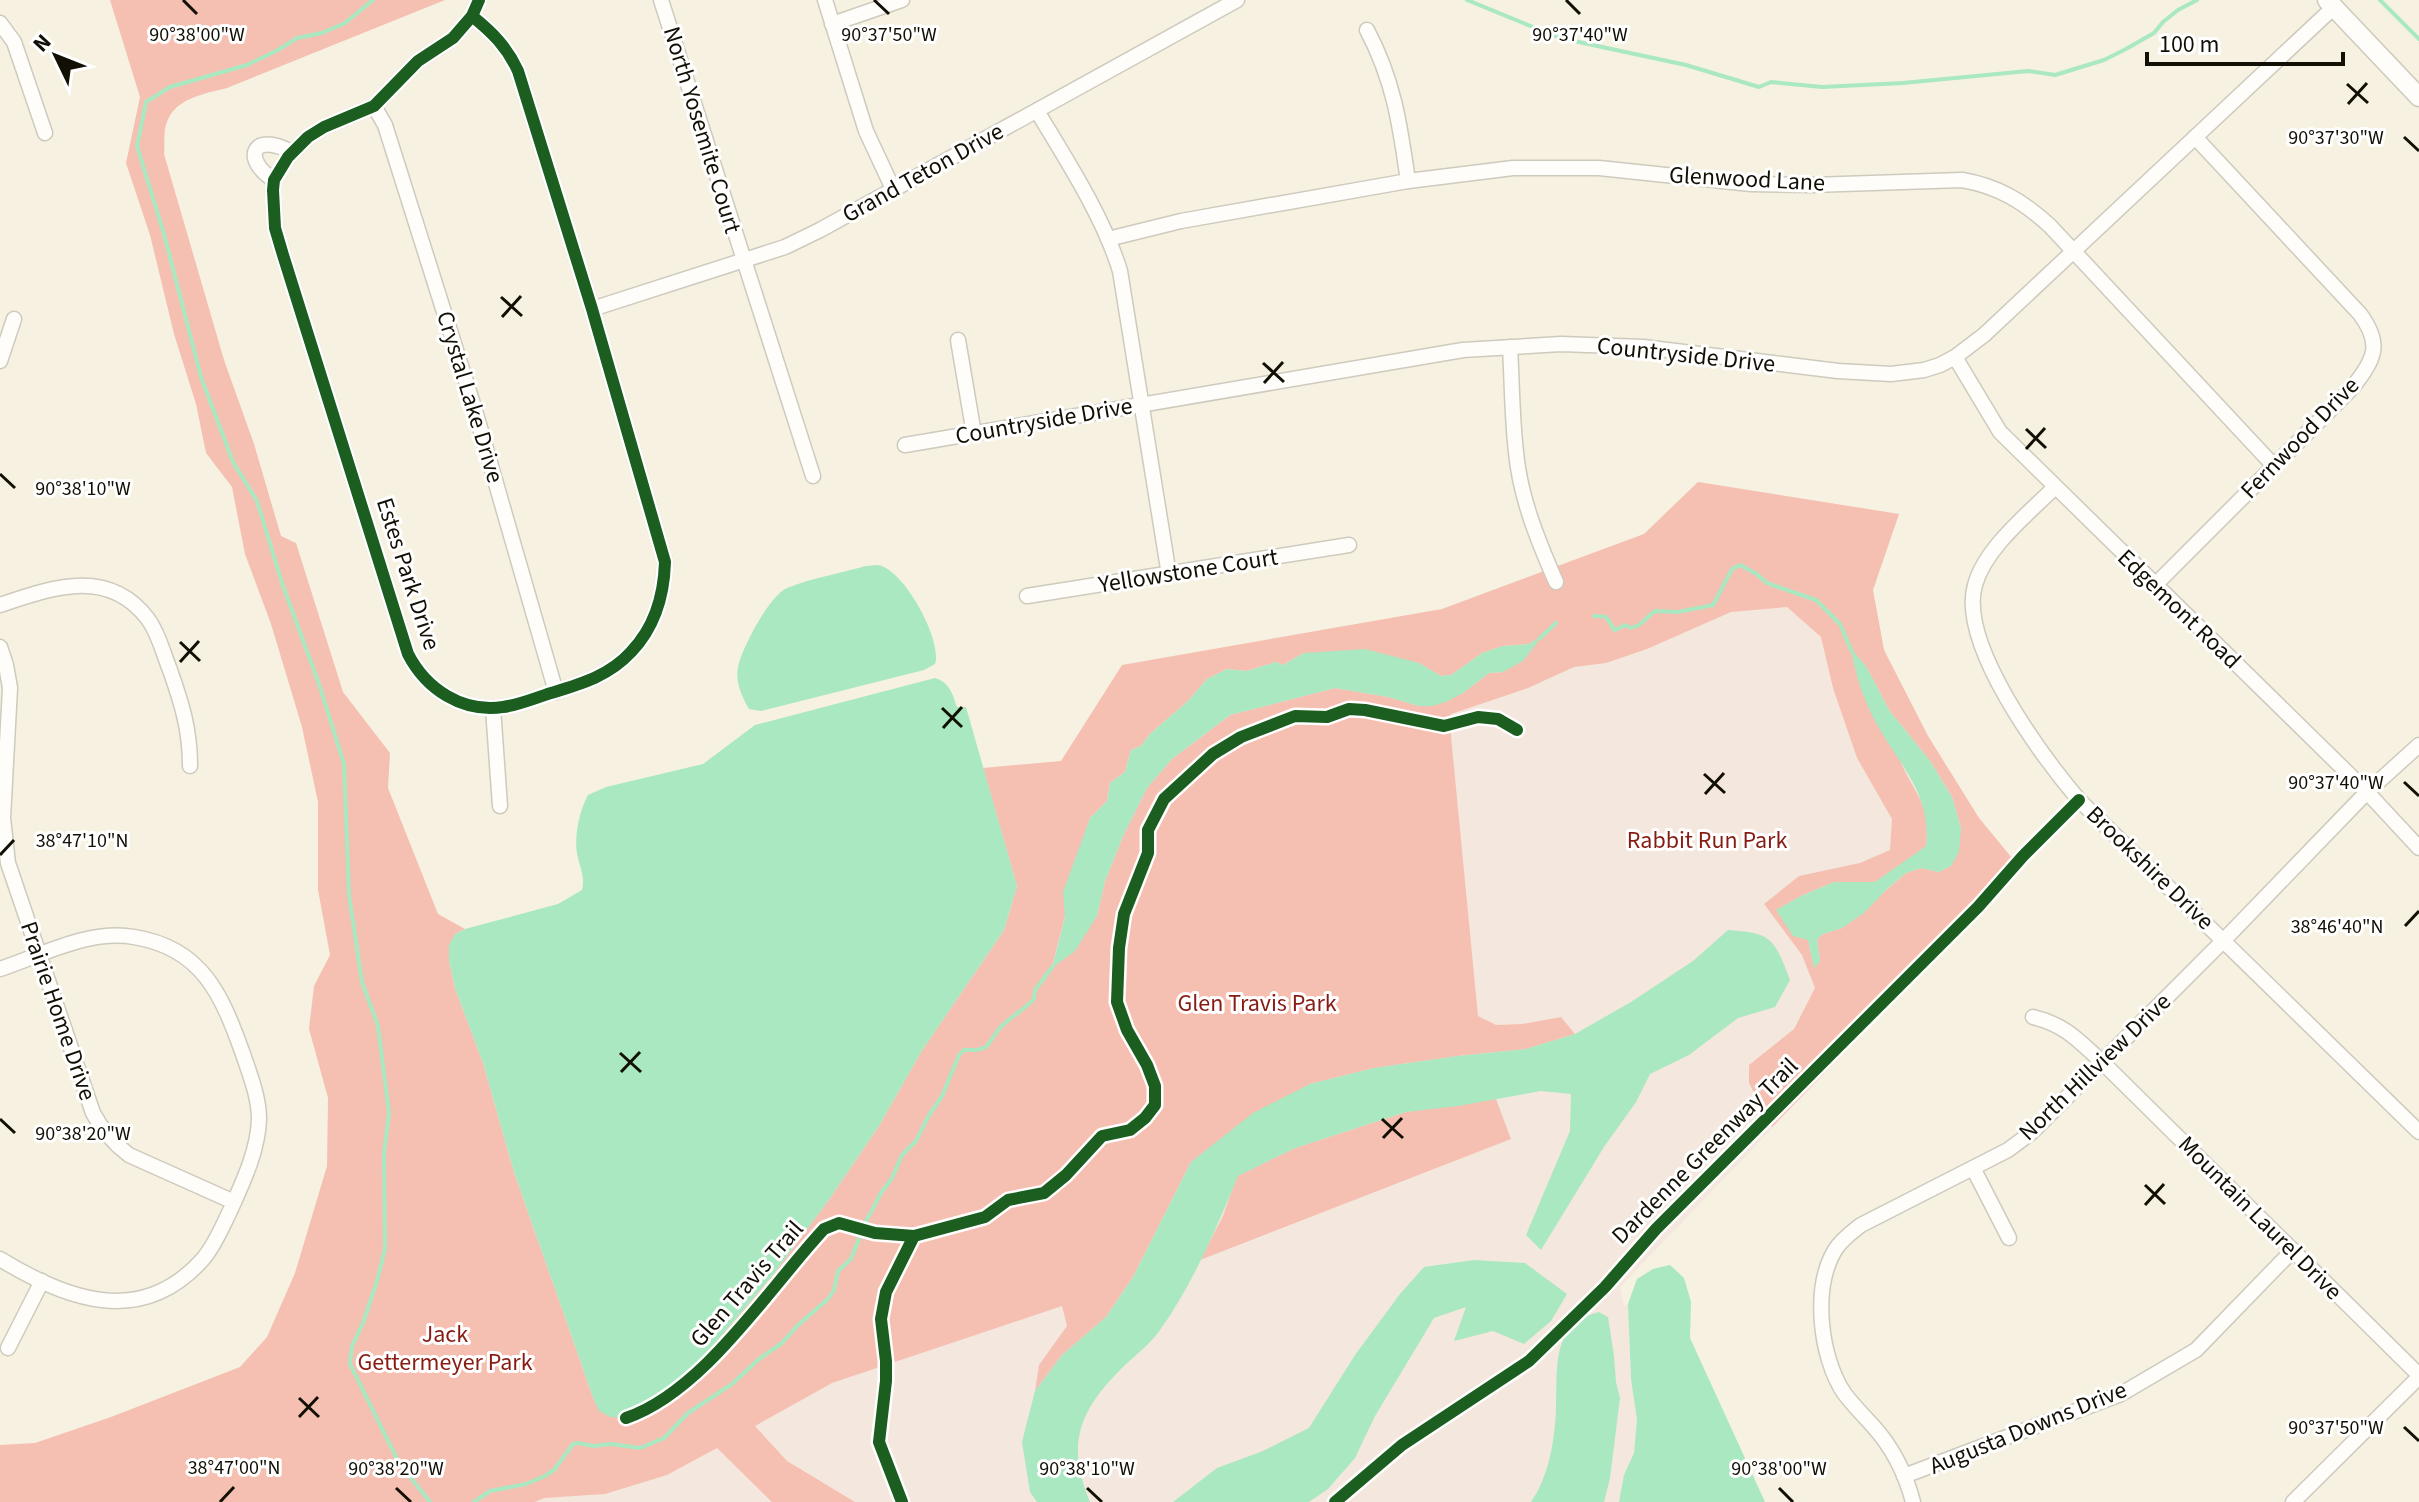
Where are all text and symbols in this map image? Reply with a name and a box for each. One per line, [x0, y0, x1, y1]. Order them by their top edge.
north arrow [16, 16, 96, 96]
scale bar [2147, 16, 2343, 66]
text: 90°38'00"W [149, 21, 245, 49]
text: 90°37'50"W [841, 21, 937, 49]
text: 90°37'40"W [1532, 21, 1628, 49]
street label: North Yosemite Court [654, 22, 750, 238]
text: N [25, 27, 59, 59]
text: 100 m [2159, 27, 2219, 62]
street label: Grand Teton Drive [836, 114, 1010, 232]
text: 90°37'30"W [2288, 124, 2384, 152]
street label: Glenwood Lane [1668, 157, 1826, 201]
street label: Crystal Lake Drive [427, 307, 513, 487]
street label: Countryside Drive [1595, 328, 1777, 382]
street label: Fernwood Drive [2232, 369, 2368, 507]
street label: Countryside Drive [953, 388, 1135, 454]
text: 90°38'10"W [35, 475, 131, 503]
street label: Estes Park Drive [367, 493, 449, 655]
street label: Yellowstone Court [1095, 540, 1280, 603]
street label: Edgemont Road [2109, 541, 2249, 677]
text: 90°37'40"W [2288, 769, 2384, 797]
street label: Brookshire Drive [2078, 798, 2222, 938]
park label: Rabbit Run Park [1627, 823, 1787, 858]
text: 38°47'10"N [36, 827, 128, 855]
text: 38°46'40"N [2291, 913, 2383, 941]
street label: Prairie Home Drive [11, 917, 105, 1105]
street label: North Hillview Drive [2011, 985, 2179, 1149]
park label: Glen Travis Park [1177, 986, 1337, 1021]
street label: Dardenne Greenway Trail [1604, 1050, 1806, 1252]
text: 90°38'20"W [35, 1120, 131, 1148]
street label: Mountain Laurel Drive [2170, 1128, 2350, 1308]
street label: Glen Travis Trail [682, 1213, 812, 1355]
park label: Jack Gettermeyer Park [357, 1317, 533, 1380]
street label: Augusta Downs Drive [1924, 1372, 2132, 1484]
text: 90°37'50"W [2288, 1414, 2384, 1442]
text: 38°47'00"N [188, 1454, 280, 1482]
text: 90°38'20"W [348, 1455, 444, 1483]
text: 90°38'10"W [1039, 1455, 1135, 1483]
text: 90°38'00"W [1731, 1455, 1827, 1483]

